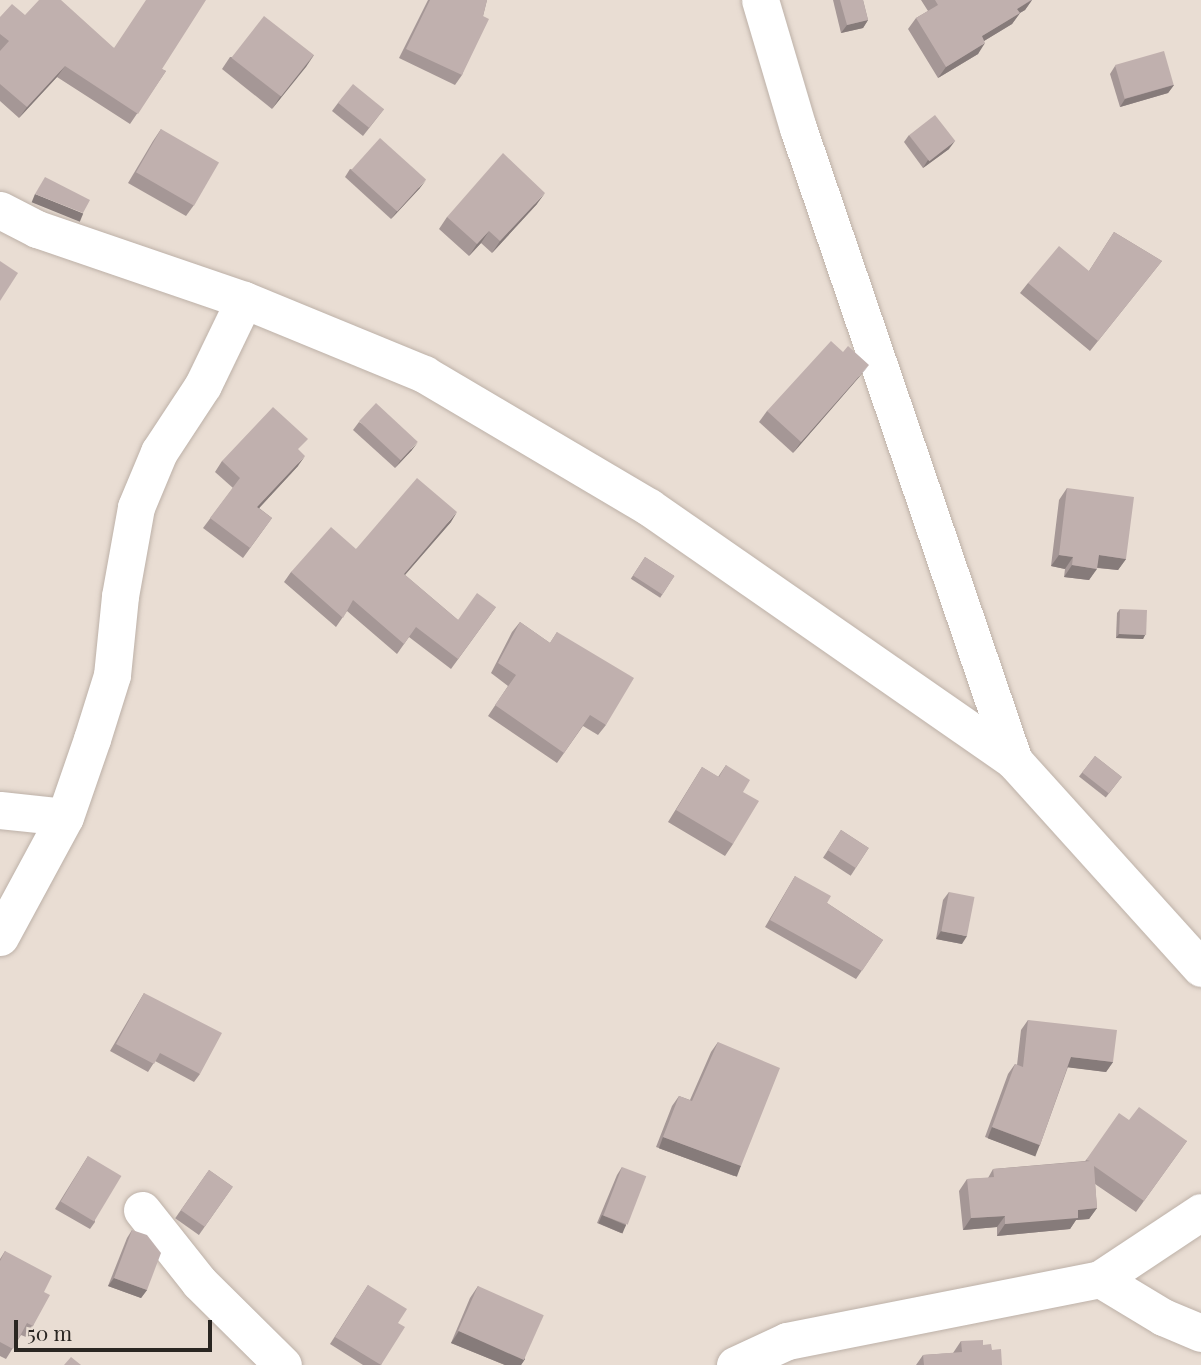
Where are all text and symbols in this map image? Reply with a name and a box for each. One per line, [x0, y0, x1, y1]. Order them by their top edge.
scale bar [18, 1306, 215, 1350]
text: 50 m [27, 1318, 72, 1346]

